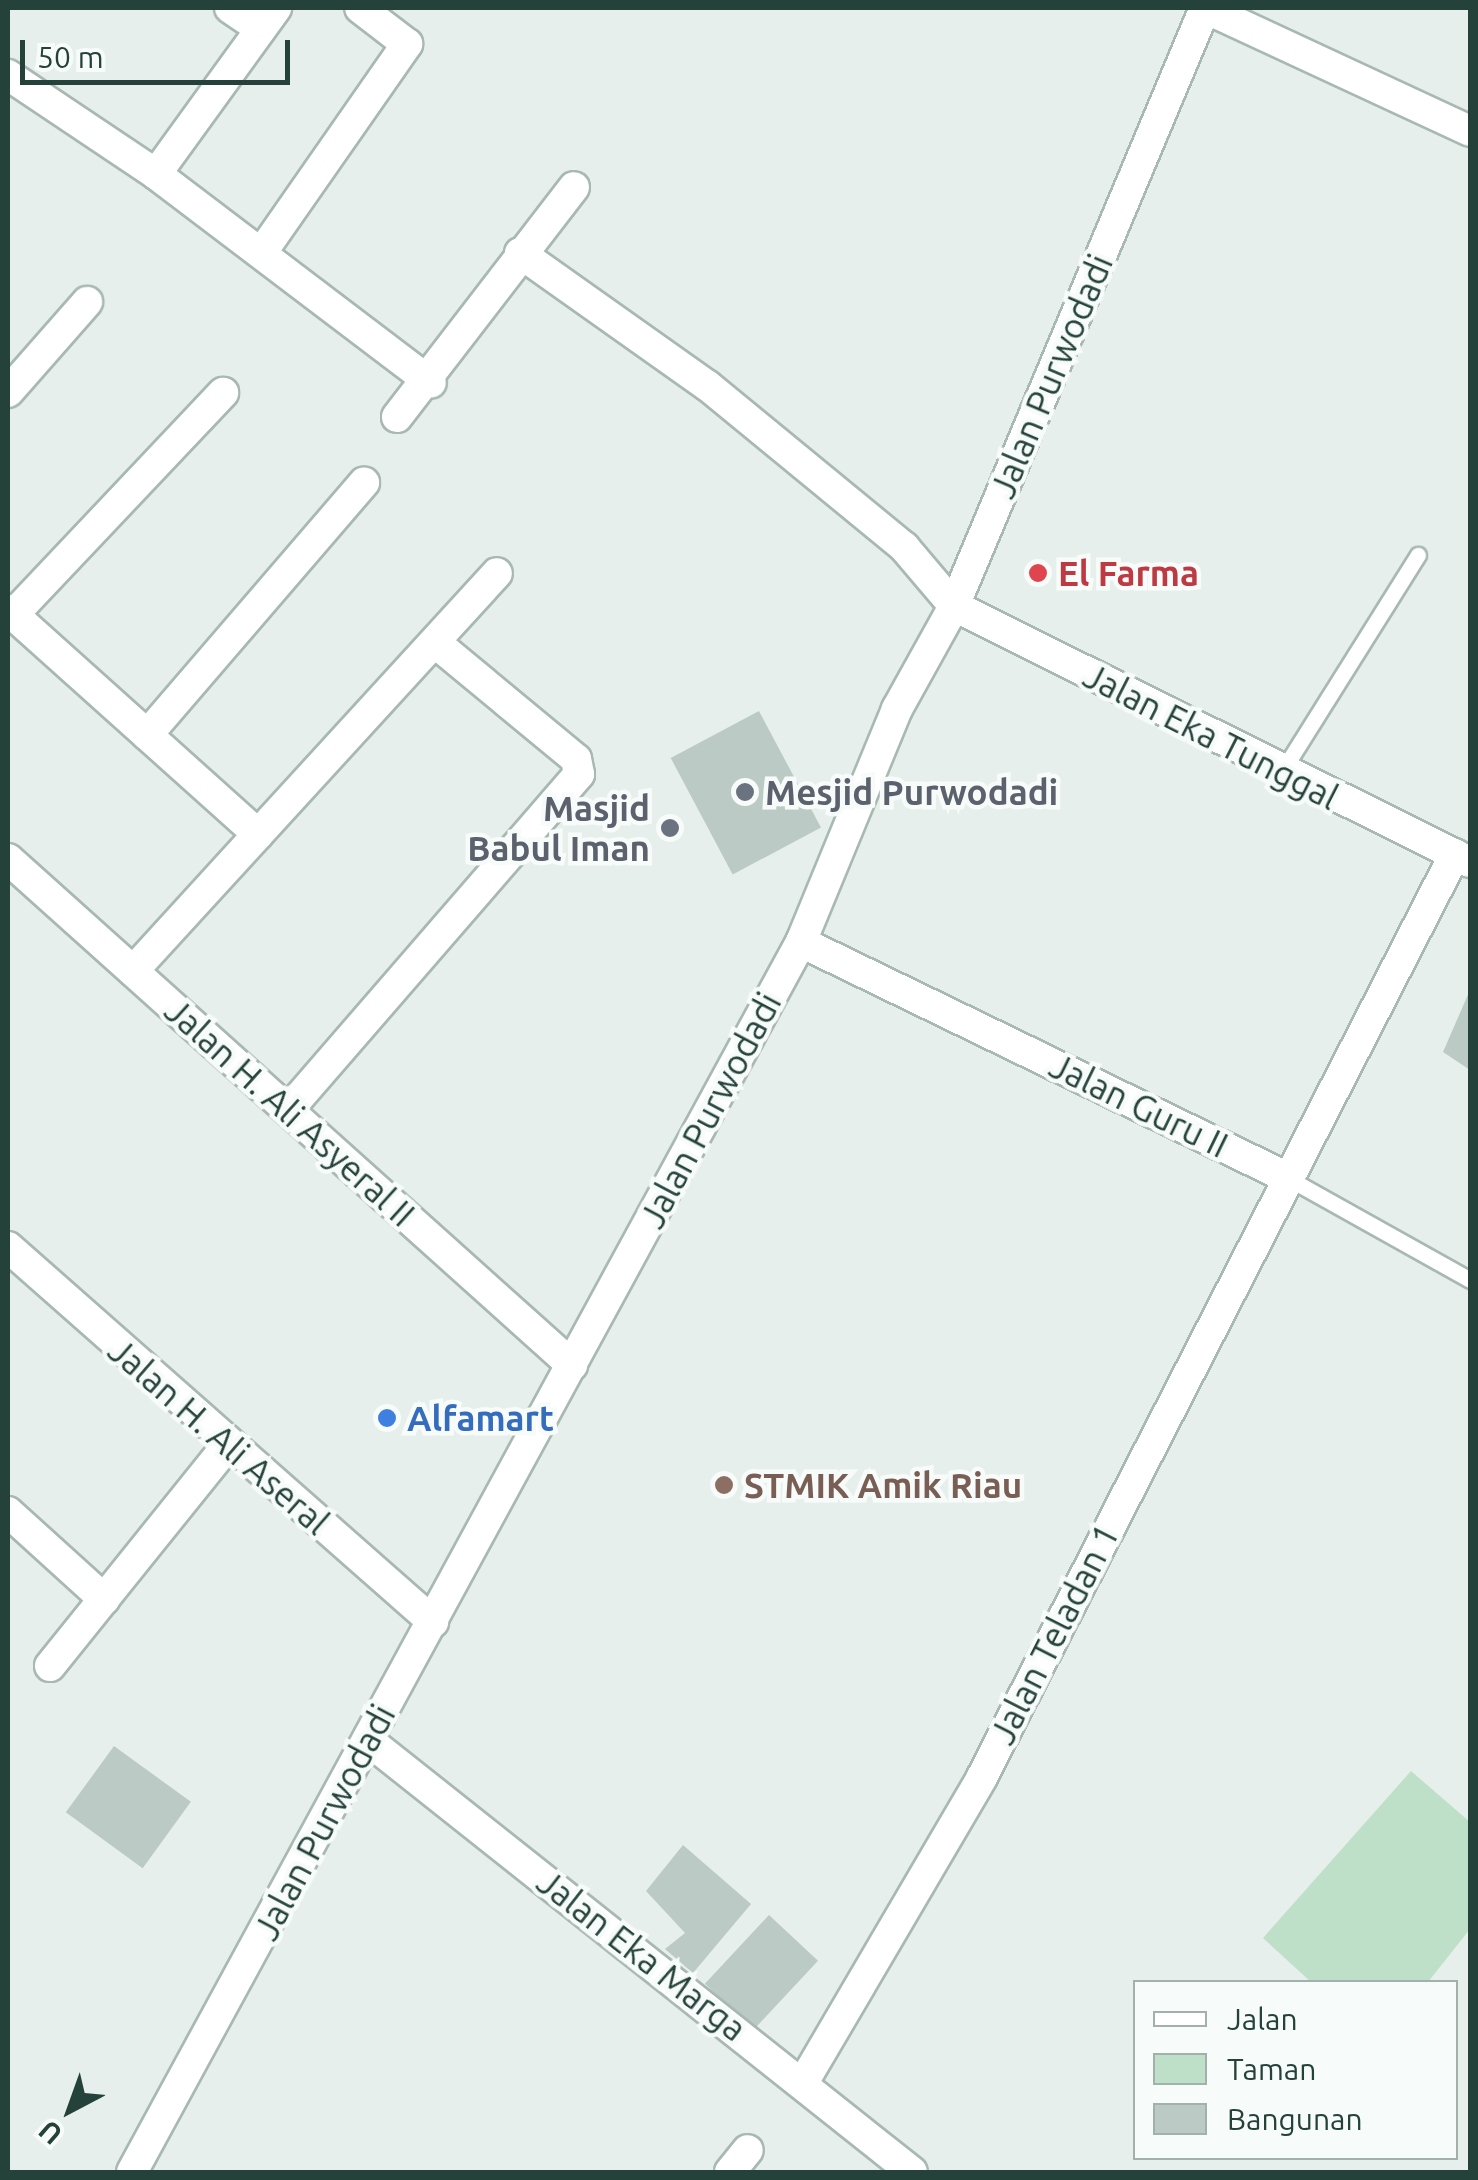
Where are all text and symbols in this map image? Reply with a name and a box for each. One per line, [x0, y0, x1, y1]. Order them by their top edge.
scale bar [25, 20, 295, 82]
text: 50 m [37, 40, 104, 74]
street label: Jalan Purwodadi [981, 248, 1121, 504]
place label: El Farma [1058, 552, 1199, 594]
marker: El Farma [1027, 562, 1049, 584]
street label: Jalan Eka Tunggal [1077, 654, 1345, 818]
place label: Mesjid Purwodadi [765, 771, 1058, 813]
marker: Mesjid Purwodadi [734, 781, 756, 803]
place label: Masjid Babul Iman [467, 787, 650, 869]
marker: Masjid Babul Iman [659, 817, 681, 839]
street label: Jalan Purwodadi [630, 985, 790, 1235]
street label: Jalan H. Ali Asyeral II [157, 989, 423, 1235]
street label: Jalan Guru II [1043, 1044, 1235, 1166]
street label: Jalan H. Ali Aseral [100, 1329, 338, 1543]
place label: Alfamart [407, 1397, 554, 1439]
marker: Alfamart [376, 1407, 398, 1429]
place label: STMIK Amik Riau [744, 1464, 1022, 1506]
marker: STMIK Amik Riau [713, 1474, 735, 1496]
street label: Jalan Teladan 1 [981, 1517, 1127, 1751]
street label: Jalan Purwodadi [244, 1697, 404, 1947]
street label: Jalan Eka Marga [529, 1860, 755, 2050]
legend [1133, 1980, 1458, 2160]
text: Jalan [1227, 2002, 1298, 2036]
text: Taman [1227, 2052, 1316, 2086]
north arrow [20, 2060, 120, 2160]
text: Bangunan [1227, 2102, 1363, 2136]
text: U [32, 2115, 68, 2151]

